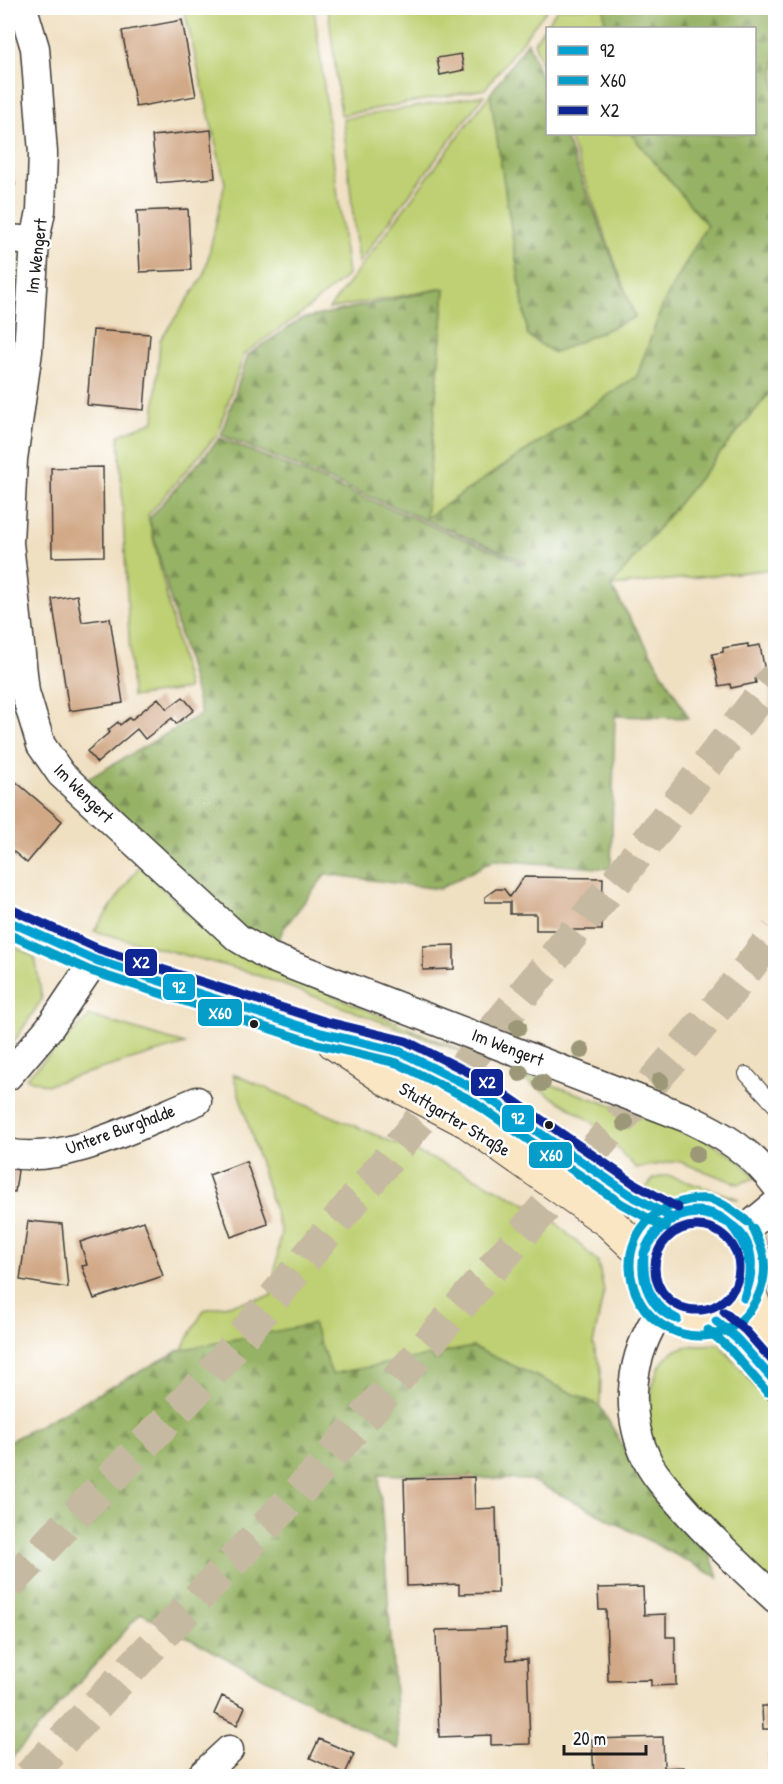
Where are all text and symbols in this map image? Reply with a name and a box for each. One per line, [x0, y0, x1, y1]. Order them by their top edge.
legend [546, 27, 756, 135]
text: 92 [600, 38, 616, 63]
text: X60 [600, 68, 626, 93]
text: X2 [600, 98, 620, 123]
street label: Im Wengert [19, 216, 53, 295]
street label: Im Wengert [49, 758, 120, 829]
line badge: X2 [124, 948, 158, 977]
text: X2 [132, 951, 150, 973]
line badge: 92 [162, 973, 196, 1001]
text: 92 [172, 976, 186, 998]
line badge: X60 [197, 998, 243, 1027]
text: X60 [208, 1002, 232, 1024]
unlabelled marker [248, 1018, 260, 1030]
street label: Im Wengert [468, 1022, 548, 1072]
line badge: X2 [470, 1068, 504, 1097]
text: X2 [478, 1071, 496, 1093]
street label: Stuttgarter Straße [395, 1076, 515, 1162]
street label: Untere Burghalde [62, 1098, 178, 1160]
line badge: 92 [501, 1104, 535, 1133]
text: 92 [511, 1107, 525, 1129]
unlabelled marker [543, 1119, 555, 1131]
line badge: X60 [528, 1141, 573, 1169]
text: X60 [539, 1144, 563, 1166]
scale bar [564, 1718, 646, 1756]
text: 20 m [573, 1726, 606, 1751]

